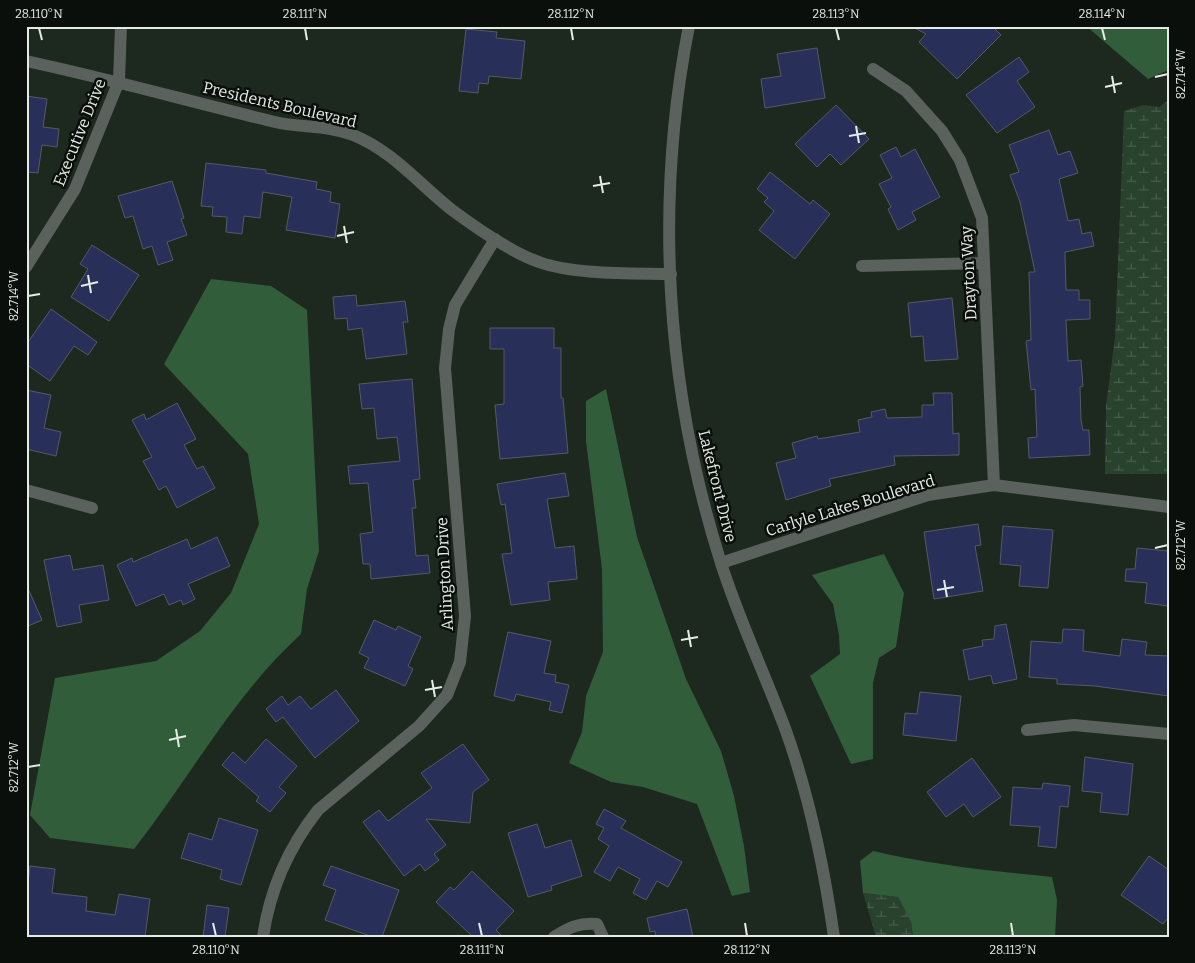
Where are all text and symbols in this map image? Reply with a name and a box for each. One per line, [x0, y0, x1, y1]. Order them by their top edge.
text: 28.110°N [15, 7, 63, 21]
text: 28.111°N [283, 7, 328, 21]
text: 28.112°N [548, 7, 595, 21]
text: 28.113°N [813, 7, 860, 21]
text: 28.114°N [1079, 7, 1126, 21]
text: 82.714°W [1174, 48, 1188, 99]
street label: Executive Drive [49, 76, 110, 189]
street label: Presidents Boulevard [201, 78, 359, 132]
street label: Drayton Way [957, 225, 980, 321]
text: 82.714°W [7, 270, 21, 321]
street label: Lakefront Drive [694, 428, 741, 544]
street label: Carlyle Lakes Boulevard [763, 471, 937, 540]
street label: Arlington Drive [432, 517, 457, 631]
text: 82.712°W [1174, 519, 1188, 570]
text: 82.712°W [7, 741, 21, 792]
text: 28.110°N [192, 943, 240, 957]
text: 28.111°N [460, 943, 505, 957]
text: 28.112°N [724, 943, 771, 957]
text: 28.113°N [990, 943, 1037, 957]

